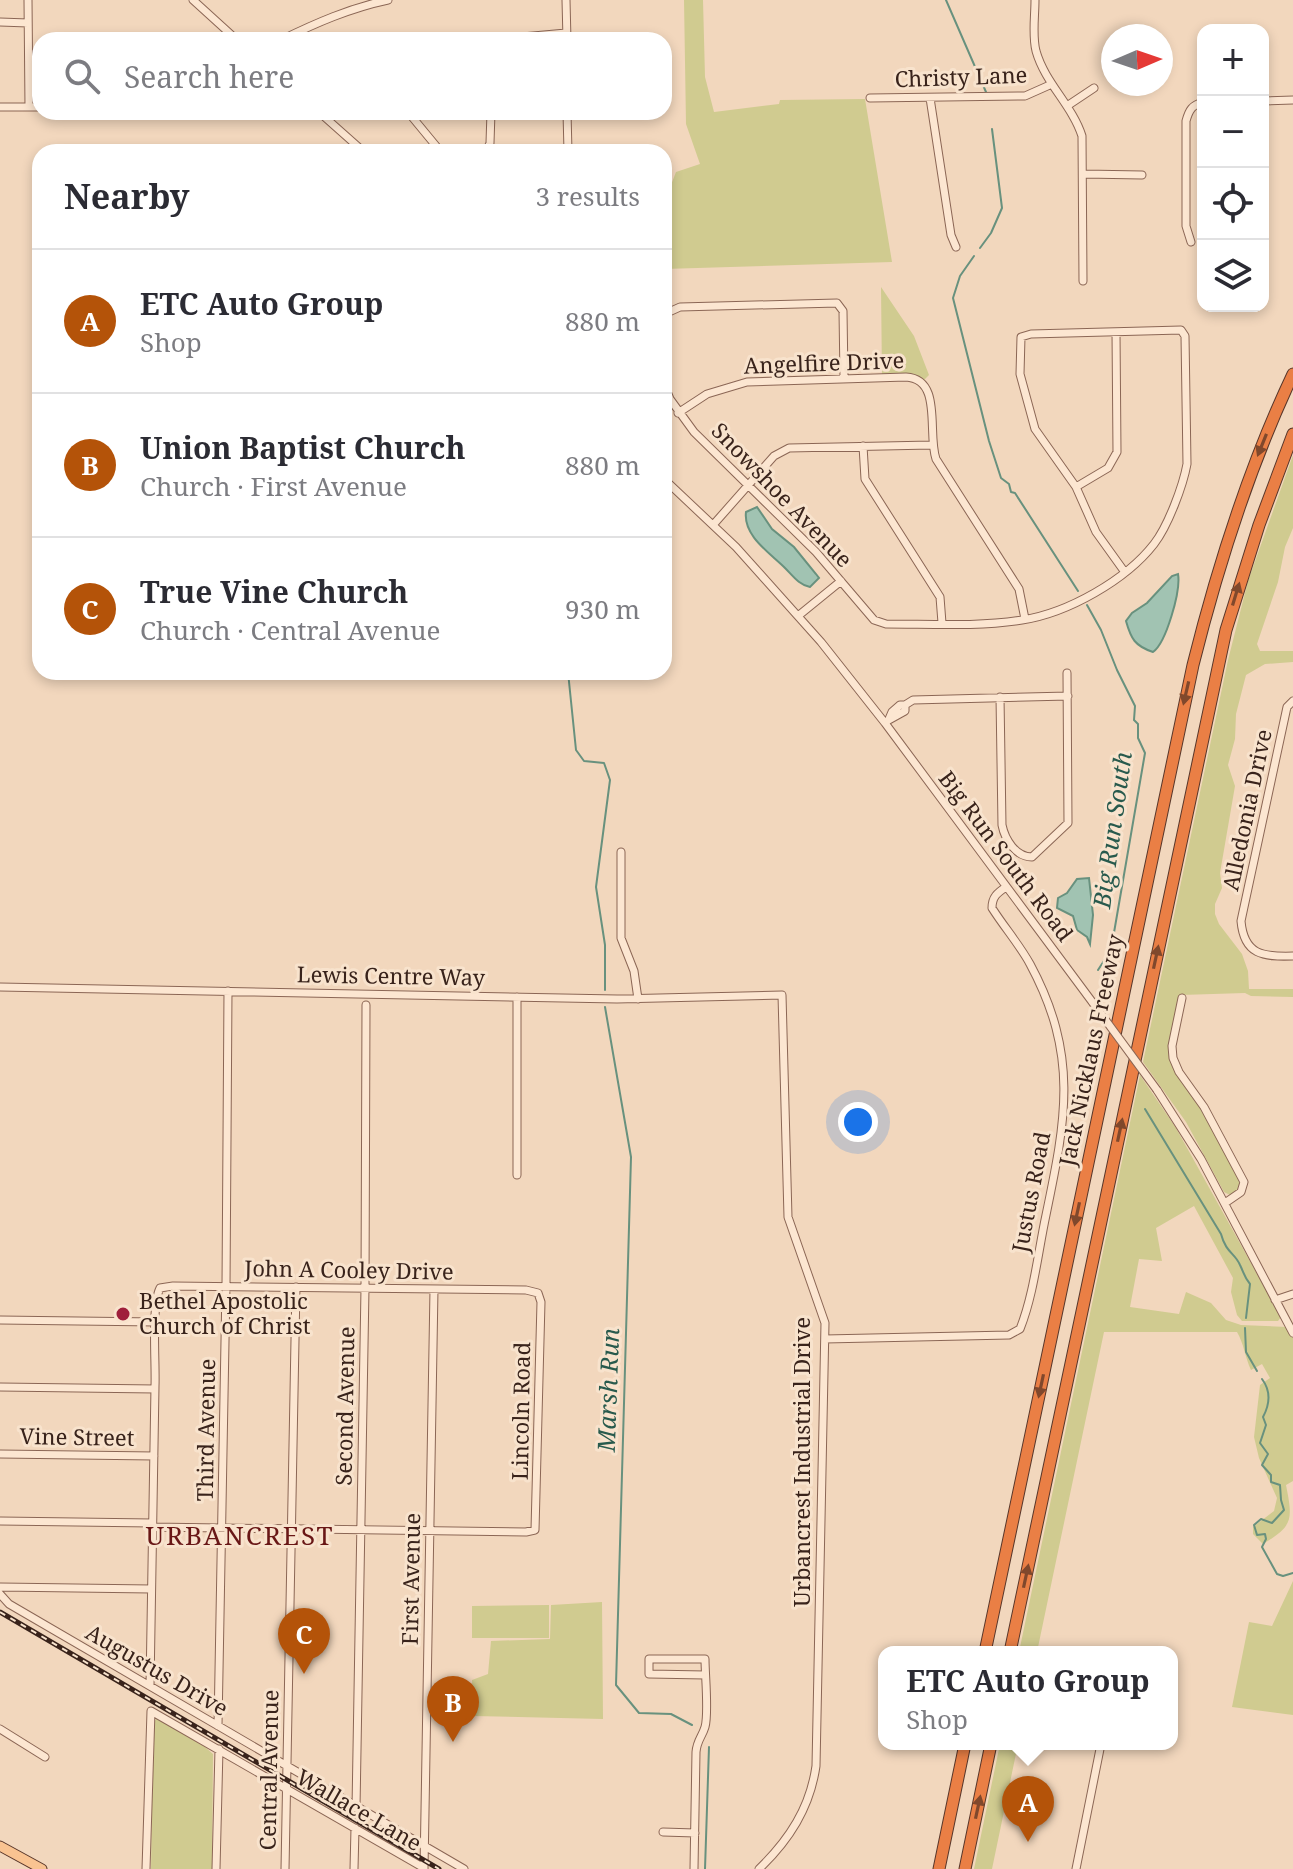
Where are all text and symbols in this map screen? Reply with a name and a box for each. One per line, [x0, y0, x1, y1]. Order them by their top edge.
north arrow [1101, 24, 1173, 96]
map controls [1197, 24, 1269, 312]
button: + [1197, 24, 1269, 96]
search box [32, 32, 672, 120]
icon: search [60, 54, 104, 98]
text: Search here [124, 56, 294, 97]
street label: Christy Lane [894, 59, 1028, 93]
button: − [1197, 96, 1269, 168]
button: locate [1197, 168, 1269, 240]
text: Nearby [64, 173, 190, 219]
text: 3 results [535, 178, 640, 214]
button: layers [1197, 240, 1269, 312]
text: ETC Auto Group [140, 283, 383, 324]
text: A [80, 303, 100, 339]
text: 880 m [565, 303, 640, 339]
text: Shop [140, 324, 202, 360]
street label: Angelfire Drive [743, 344, 905, 380]
street label: Snowshoe Avenue [706, 415, 860, 573]
text: Union Baptist Church [140, 427, 465, 468]
one-way arrow [1255, 433, 1268, 457]
text: B [81, 447, 99, 483]
text: 880 m [565, 447, 640, 483]
text: Church · First Avenue [140, 468, 407, 504]
text: True Vine Church [140, 571, 408, 612]
one-way arrow [1230, 582, 1243, 606]
text: C [81, 591, 99, 627]
text: 930 m [565, 591, 640, 627]
text: Church · Central Avenue [140, 612, 440, 648]
one-way arrow [1179, 681, 1192, 706]
street label: Alledonia Drive [1214, 726, 1278, 893]
water label: Big Run South [1084, 749, 1139, 911]
street label: Big Run South Road [933, 764, 1081, 947]
street label: Jack Nicklaus Freeway [1051, 931, 1129, 1169]
one-way arrow [1150, 945, 1163, 970]
street label: Lewis Centre Way [297, 958, 486, 992]
your location [838, 1102, 878, 1142]
one-way arrow [1114, 1117, 1126, 1142]
street label: Justus Road [1003, 1129, 1056, 1256]
one-way arrow [1070, 1202, 1083, 1227]
street label: John A Cooley Drive [243, 1252, 454, 1286]
place label: Bethel Apostolic Church of Christ [139, 1285, 311, 1340]
marker: Bethel Apostolic Church of Christ [114, 1305, 132, 1323]
street label: Urbancrest Industrial Drive [786, 1317, 816, 1607]
street label: Second Avenue [328, 1326, 360, 1486]
water label: Marsh Run [589, 1327, 626, 1454]
street label: Lincoln Road [504, 1341, 536, 1480]
street label: Third Avenue [189, 1358, 221, 1502]
one-way arrow [1034, 1374, 1047, 1399]
street label: Vine Street [19, 1420, 135, 1452]
street label: First Avenue [394, 1513, 426, 1645]
district label: URBANCREST [145, 1517, 335, 1553]
one-way arrow [1020, 1563, 1033, 1588]
pin: C [278, 1608, 330, 1674]
street label: Augustus Drive [81, 1616, 234, 1722]
popup [878, 1646, 1178, 1750]
text: ETC Auto Group [906, 1660, 1150, 1701]
pin: B [427, 1676, 479, 1742]
street label: Central Avenue [252, 1689, 284, 1851]
text: Shop [906, 1701, 968, 1737]
street label: Wallace Lane [291, 1761, 428, 1857]
pin: A [1002, 1776, 1054, 1842]
one-way arrow [972, 1794, 985, 1819]

